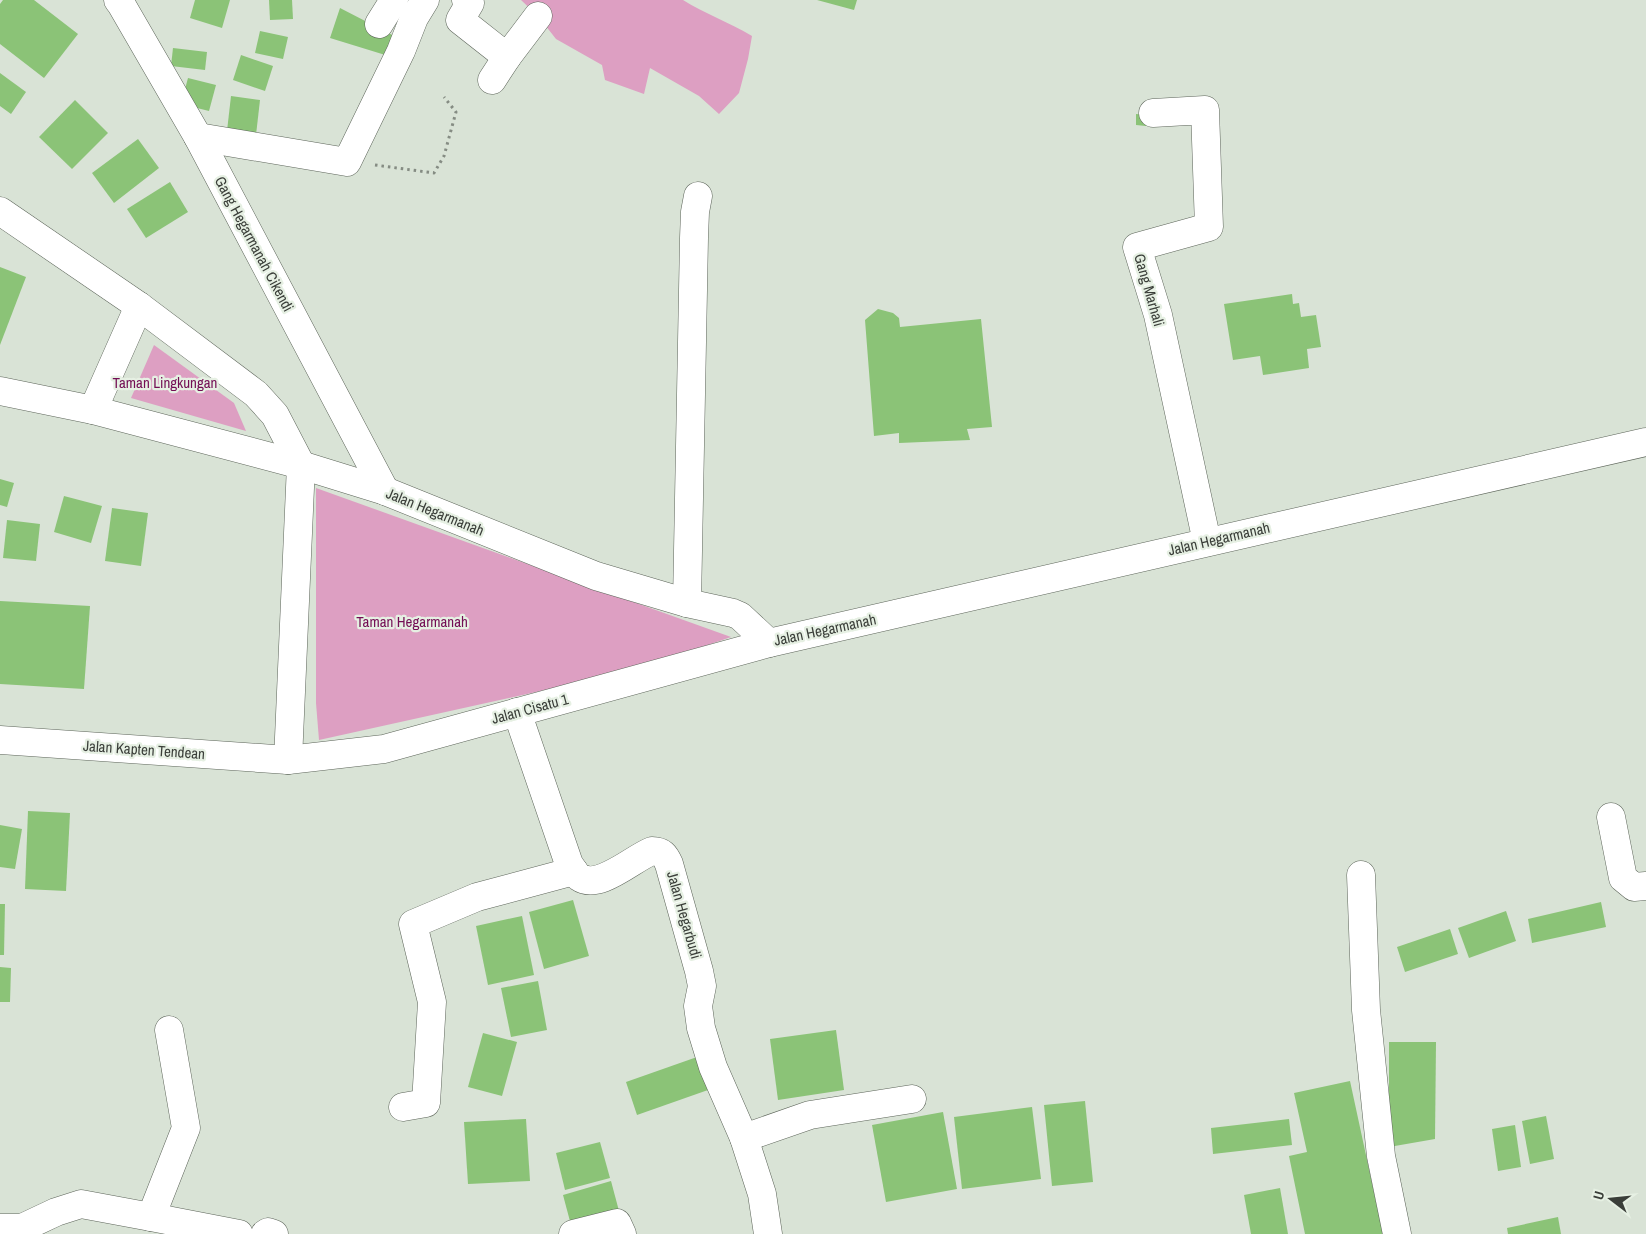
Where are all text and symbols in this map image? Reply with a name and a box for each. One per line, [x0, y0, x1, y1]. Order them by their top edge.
street label: Gang Hegarmanah Cikendi [210, 172, 299, 315]
street label: Gang Marhali [1129, 251, 1170, 329]
park label: Taman Lingkungan [113, 372, 217, 393]
street label: Jalan Hegarmanah [383, 482, 487, 541]
street label: Jalan Hegarmanah [1166, 517, 1272, 560]
street label: Jalan Hegarmanah [772, 608, 878, 651]
park label: Taman Hegarmanah [356, 611, 468, 632]
street label: Jalan Cisatu 1 [489, 688, 571, 729]
street label: Jalan Kapten Tendean [82, 735, 206, 764]
street label: Jalan Hegarbudi [662, 869, 707, 961]
north arrow [1586, 1174, 1636, 1224]
text: U [1589, 1189, 1608, 1202]

